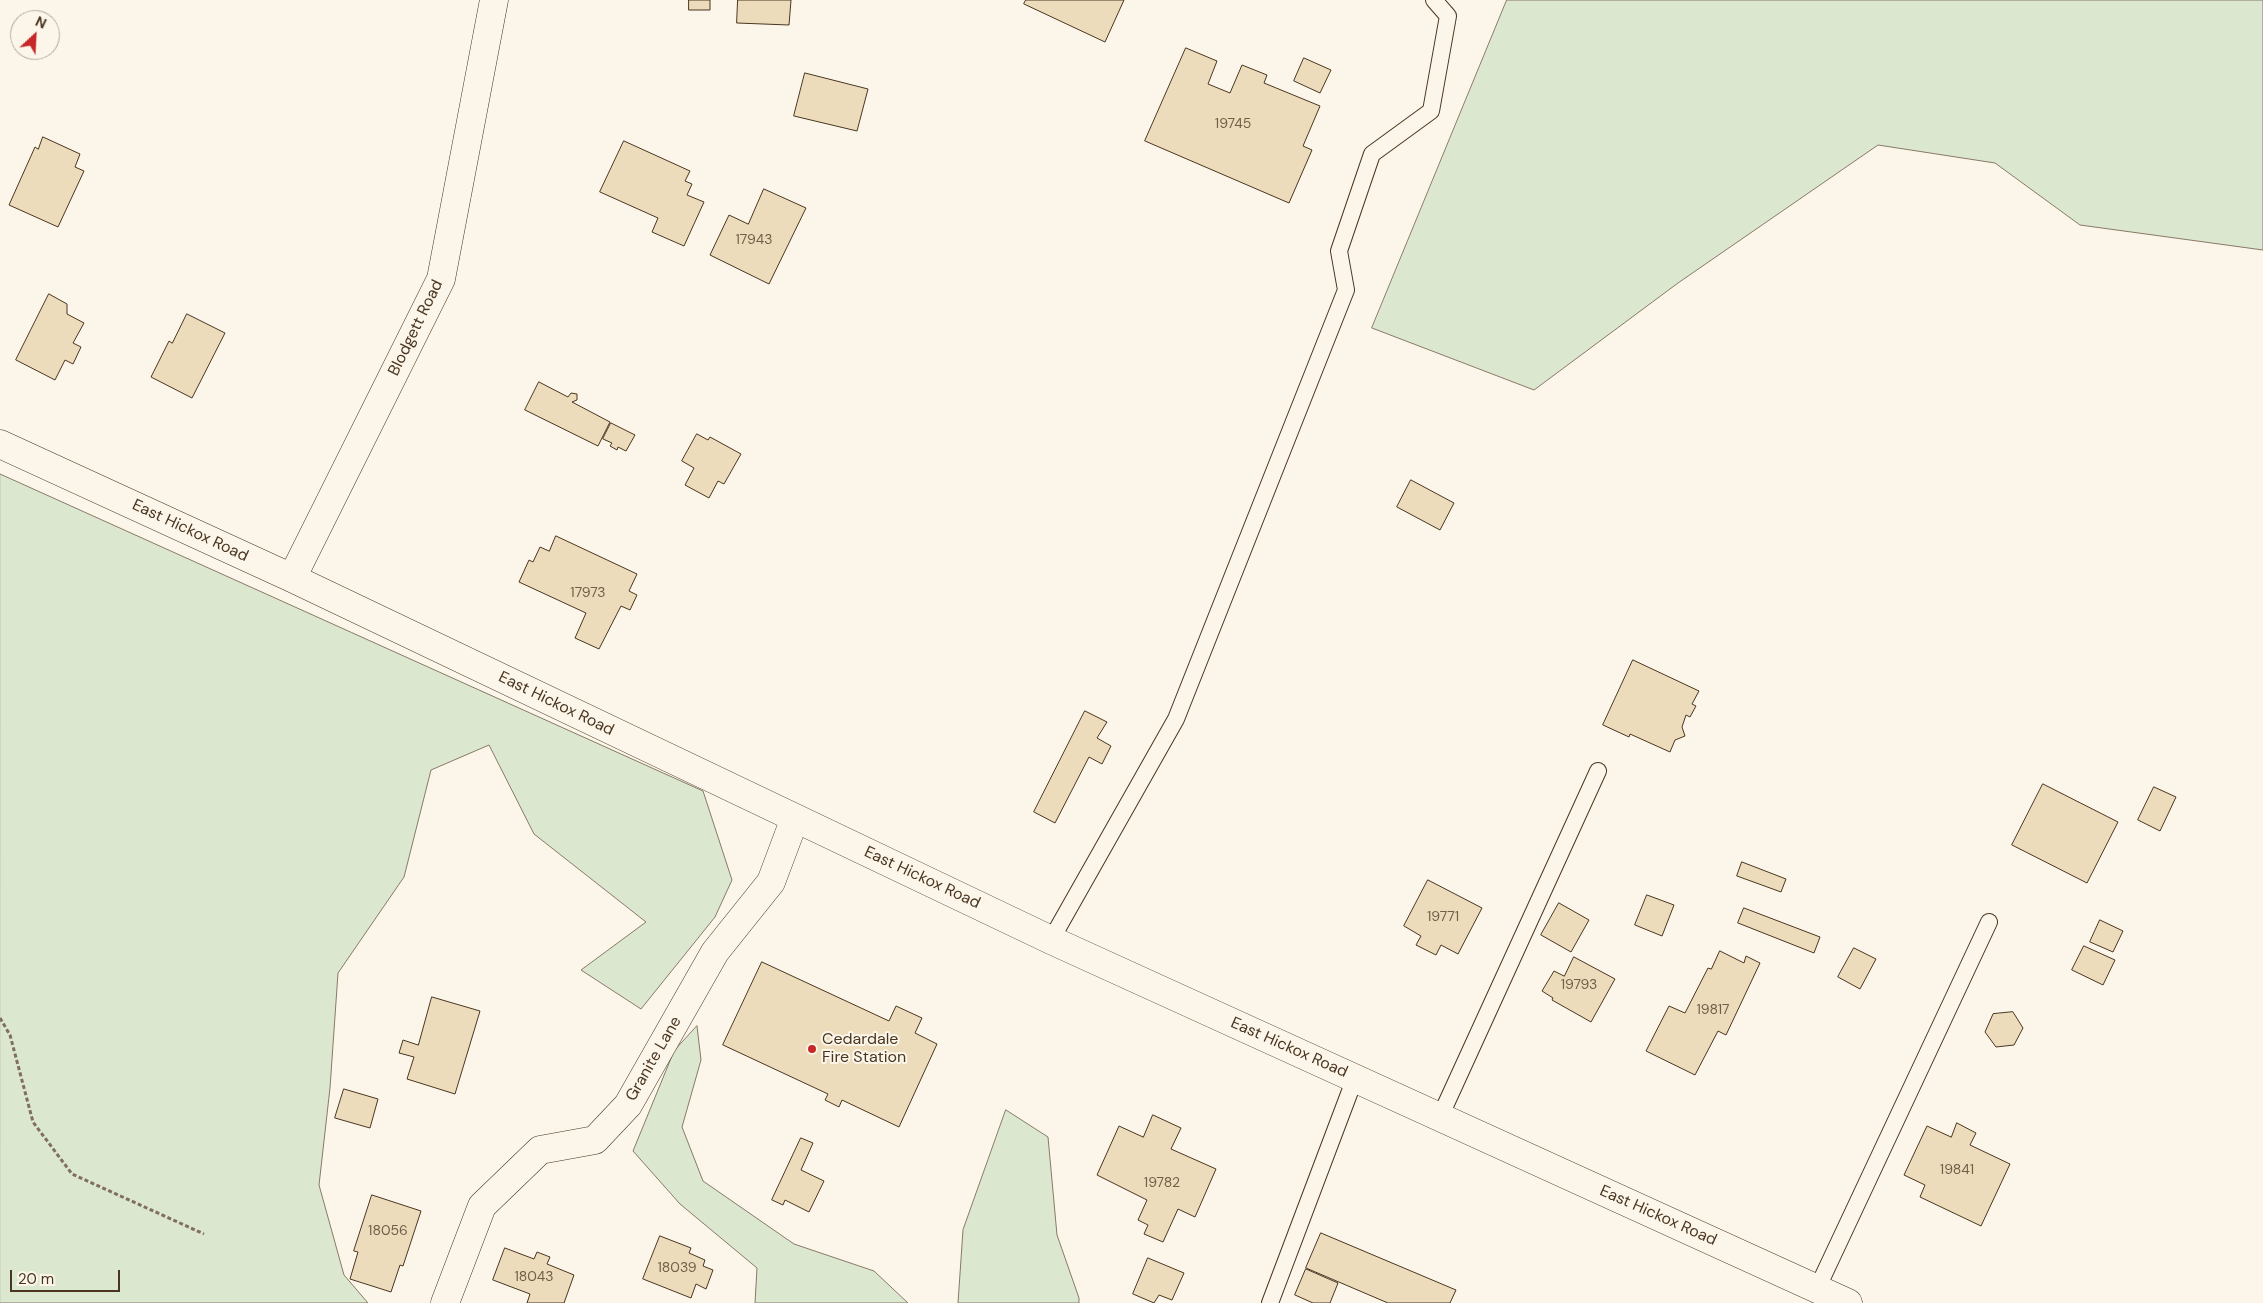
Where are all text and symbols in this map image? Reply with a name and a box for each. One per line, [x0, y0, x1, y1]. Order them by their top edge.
north arrow [10, 10, 60, 60]
text: N [32, 12, 49, 33]
house number: 19745 [1215, 116, 1251, 132]
house number: 17943 [735, 232, 773, 248]
street label: Blodgett Road [385, 277, 447, 379]
street label: East Hickox Road [129, 496, 251, 566]
house number: 17973 [570, 585, 606, 601]
street label: East Hickox Road [495, 668, 617, 740]
street label: East Hickox Road [861, 843, 983, 913]
house number: 19771 [1427, 909, 1459, 925]
house number: 19793 [1561, 977, 1597, 993]
house number: 19817 [1697, 1002, 1729, 1018]
street label: Granite Lane [622, 1013, 686, 1105]
street label: East Hickox Road [1228, 1014, 1350, 1082]
place label: Cedardale Fire Station [822, 1030, 906, 1068]
marker: Cedardale Fire Station [806, 1043, 818, 1055]
house number: 19841 [1940, 1162, 1974, 1178]
house number: 19782 [1144, 1175, 1180, 1191]
street label: East Hickox Road [1597, 1182, 1719, 1250]
house number: 18056 [368, 1223, 408, 1239]
scale bar [12, 1260, 122, 1292]
house number: 18039 [657, 1260, 697, 1276]
text: 20 m [18, 1269, 54, 1289]
house number: 18043 [514, 1269, 554, 1285]

